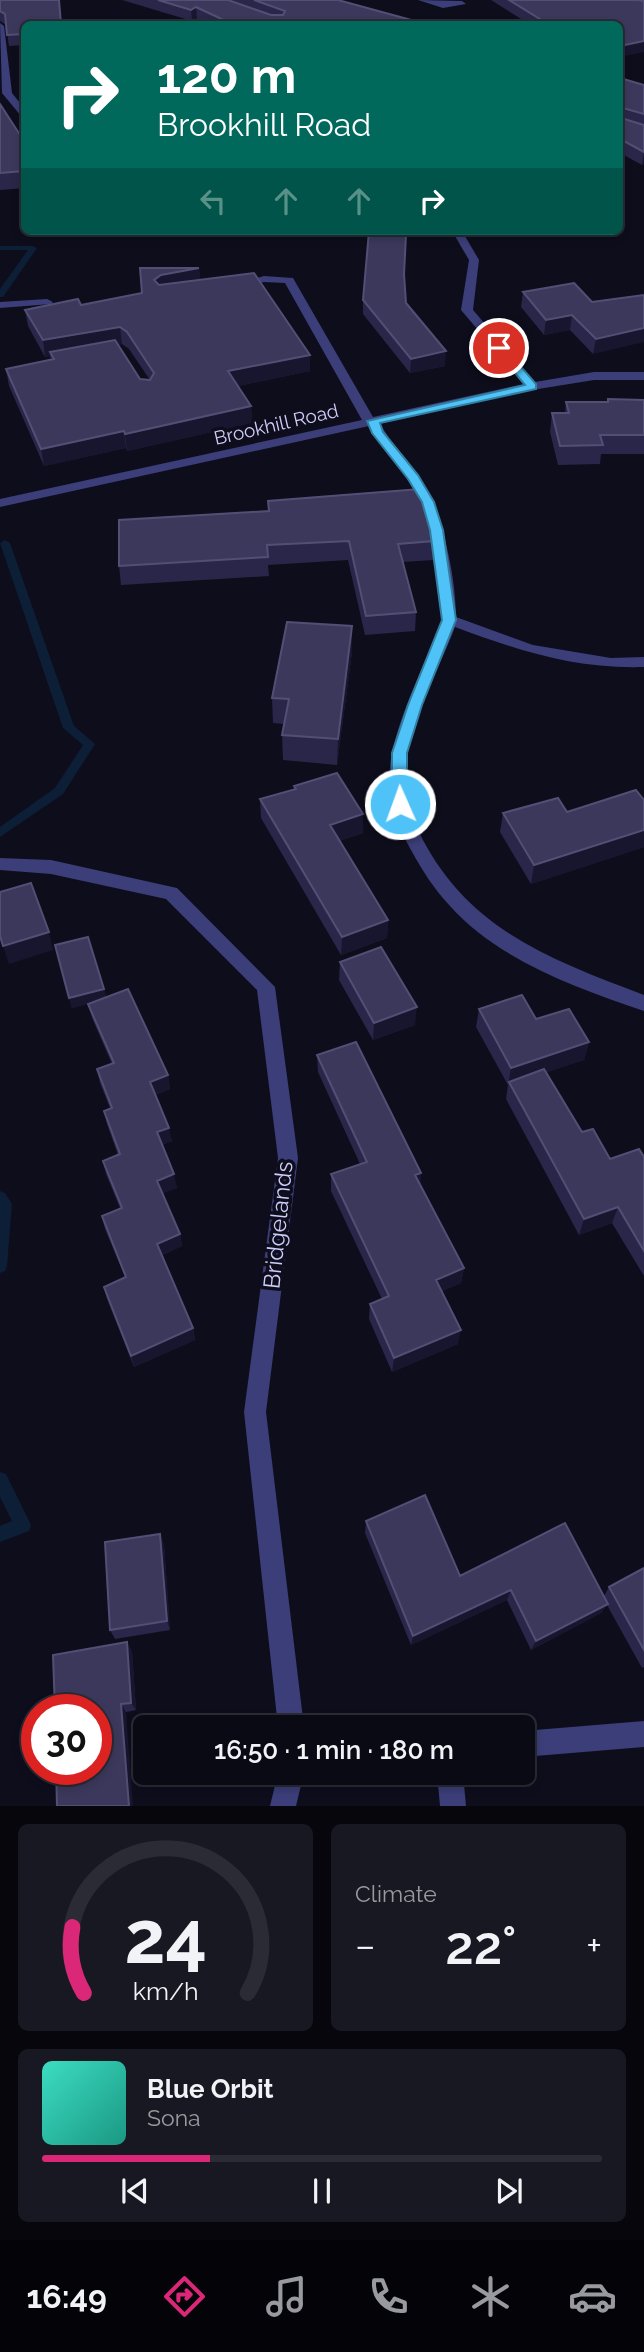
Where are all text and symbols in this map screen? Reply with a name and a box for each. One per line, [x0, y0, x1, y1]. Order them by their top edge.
text: 120 m [157, 47, 296, 104]
icon: right [42, 49, 133, 140]
text: Brookhill Road [157, 106, 371, 143]
icon: left [194, 182, 232, 220]
icon: ahead [267, 182, 305, 220]
icon: ahead [340, 182, 378, 220]
icon: right [413, 182, 451, 220]
pin [469, 318, 529, 378]
icon: arrive [480, 329, 518, 367]
street label: Brookhill Road [212, 399, 340, 449]
position arrow [363, 767, 437, 841]
street label: Bridgelands [257, 1160, 298, 1290]
speed limit sign: 30 [21, 1694, 112, 1785]
text: 16:50 · 1 min · 180 m [214, 1735, 454, 1765]
text: Climate [355, 1880, 437, 1907]
text: 24 [124, 1896, 207, 1981]
text: 22° [445, 1915, 516, 1976]
text: − [355, 1923, 375, 1968]
text: + [586, 1923, 602, 1968]
text: km/h [133, 1976, 198, 2006]
text: Blue Orbit [147, 2074, 274, 2104]
text: Sona [147, 2104, 201, 2131]
icon: previous [116, 2172, 154, 2210]
icon: pause [303, 2172, 341, 2210]
icon: next [490, 2172, 528, 2210]
icon: directions [160, 2272, 209, 2321]
icon: music [262, 2272, 311, 2321]
icon: phone [364, 2272, 413, 2321]
icon: climate [466, 2272, 515, 2321]
icon: car [568, 2272, 617, 2321]
text: 16:49 [27, 2278, 107, 2315]

